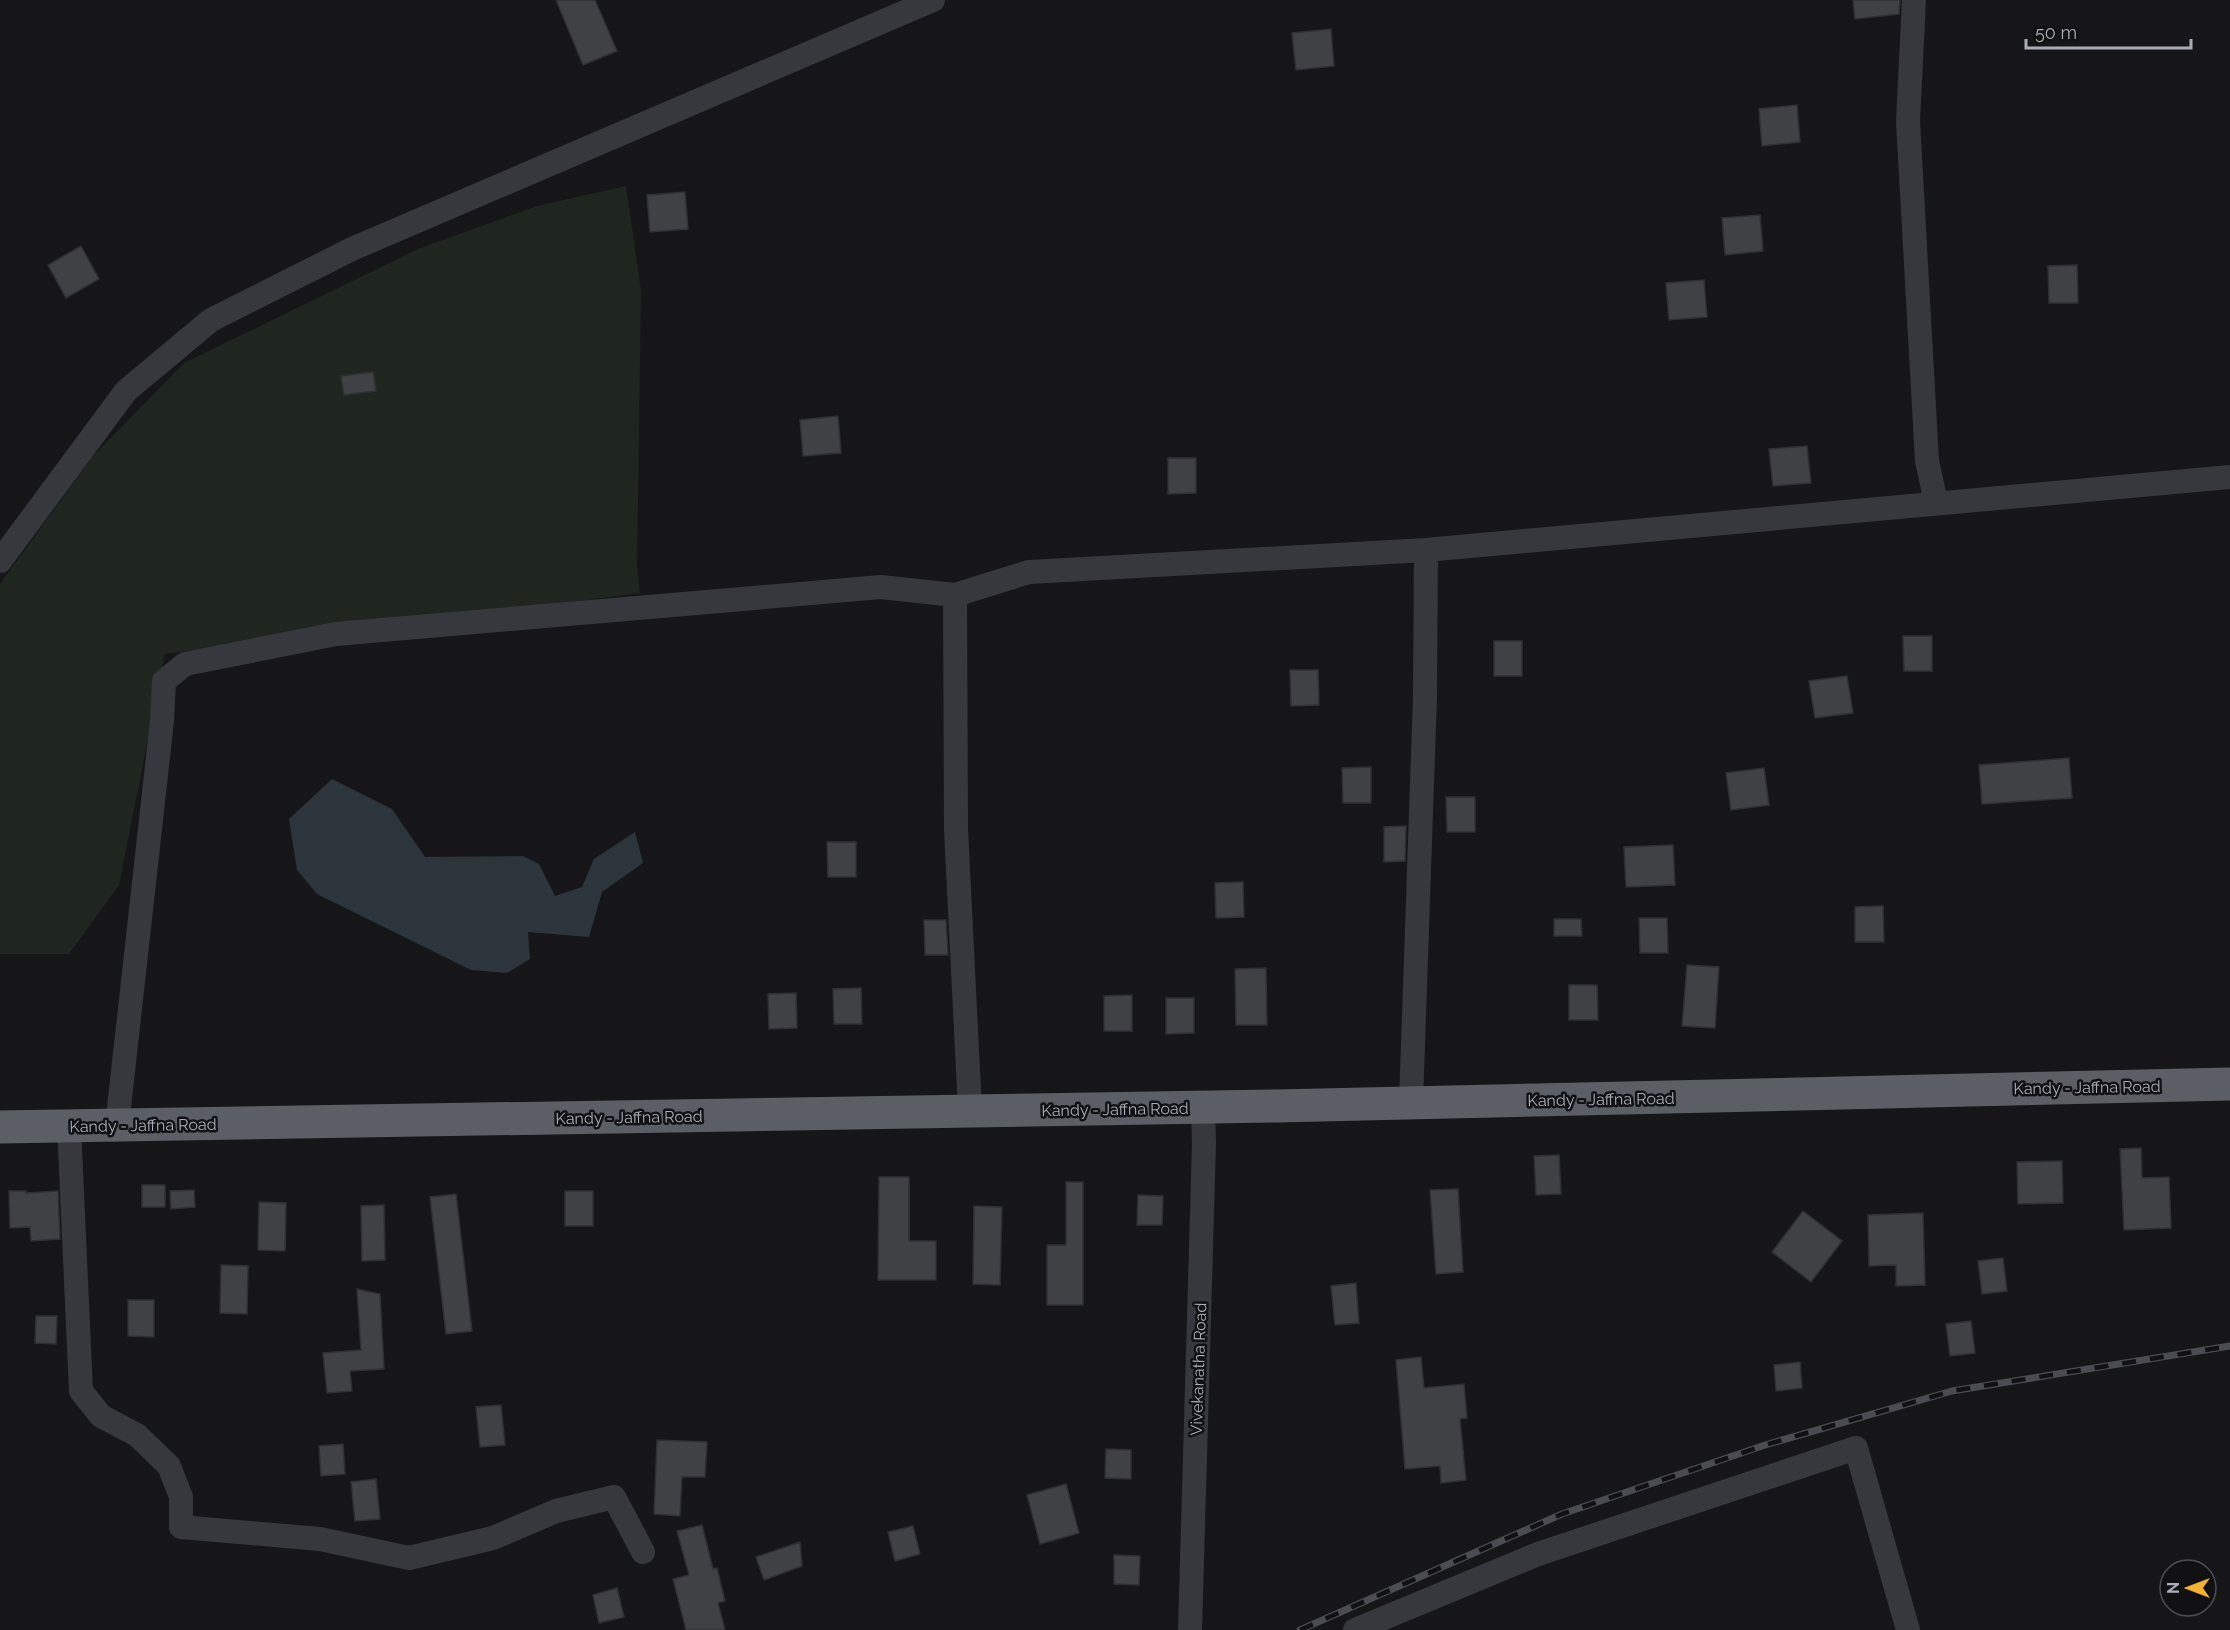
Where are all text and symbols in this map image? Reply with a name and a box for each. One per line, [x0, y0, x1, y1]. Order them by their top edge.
scale bar [2026, 12, 2191, 50]
text: 50 m [2035, 22, 2077, 43]
street label: Kandy - Jaffna Road [2013, 1077, 2161, 1098]
street label: Kandy - Jaffna Road [1527, 1089, 1675, 1110]
street label: Kandy - Jaffna Road [1041, 1099, 1189, 1120]
street label: Kandy - Jaffna Road [555, 1107, 703, 1128]
street label: Kandy - Jaffna Road [69, 1115, 217, 1136]
street label: Vivekanatha Road [1187, 1302, 1210, 1436]
north arrow [2158, 1558, 2218, 1618]
text: N [2164, 1582, 2183, 1594]

